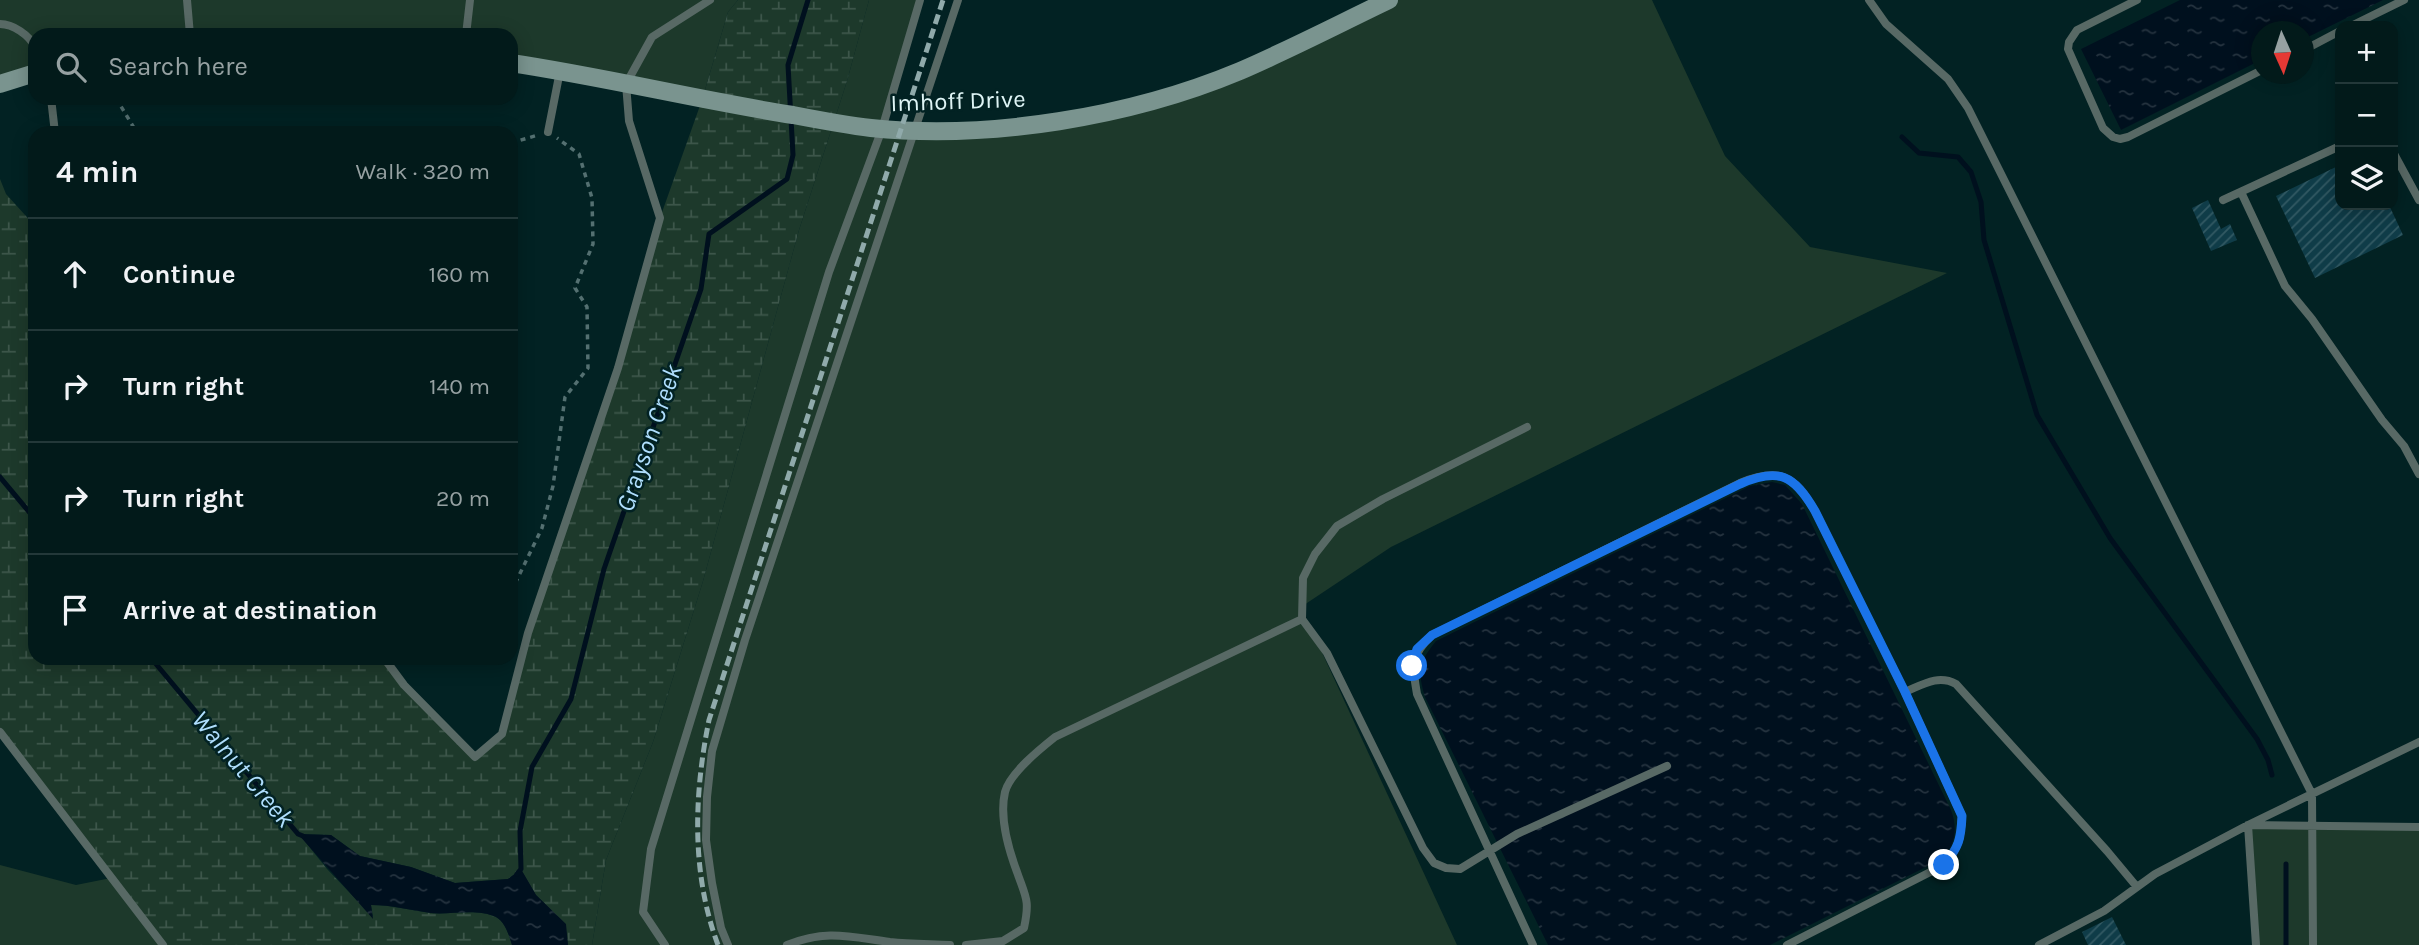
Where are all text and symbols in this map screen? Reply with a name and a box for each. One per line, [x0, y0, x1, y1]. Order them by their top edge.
north arrow [2251, 21, 2314, 84]
map controls [2335, 21, 2398, 210]
button: + [2335, 21, 2398, 84]
search box [28, 28, 518, 105]
icon: search [52, 48, 90, 86]
text: Search here [108, 51, 248, 82]
button: − [2335, 84, 2398, 147]
street label: Imhoff Drive [890, 85, 1026, 117]
button: layers [2335, 147, 2398, 210]
text: 4 min [56, 154, 138, 190]
text: Walk · 320 m [356, 158, 490, 185]
icon: ahead [56, 255, 94, 293]
text: Continue [123, 259, 235, 290]
text: 160 m [429, 261, 490, 288]
water label: Grayson Creek [609, 360, 689, 516]
icon: right [56, 367, 94, 405]
text: Turn right [123, 371, 244, 402]
text: 140 m [429, 373, 490, 400]
icon: right [56, 479, 94, 517]
text: Turn right [123, 483, 244, 514]
text: 20 m [436, 485, 490, 512]
icon: arrive [56, 591, 94, 629]
text: Arrive at destination [123, 595, 377, 626]
route start [1396, 650, 1427, 681]
water label: Walnut Creek [185, 704, 301, 834]
route end [1928, 849, 1959, 880]

